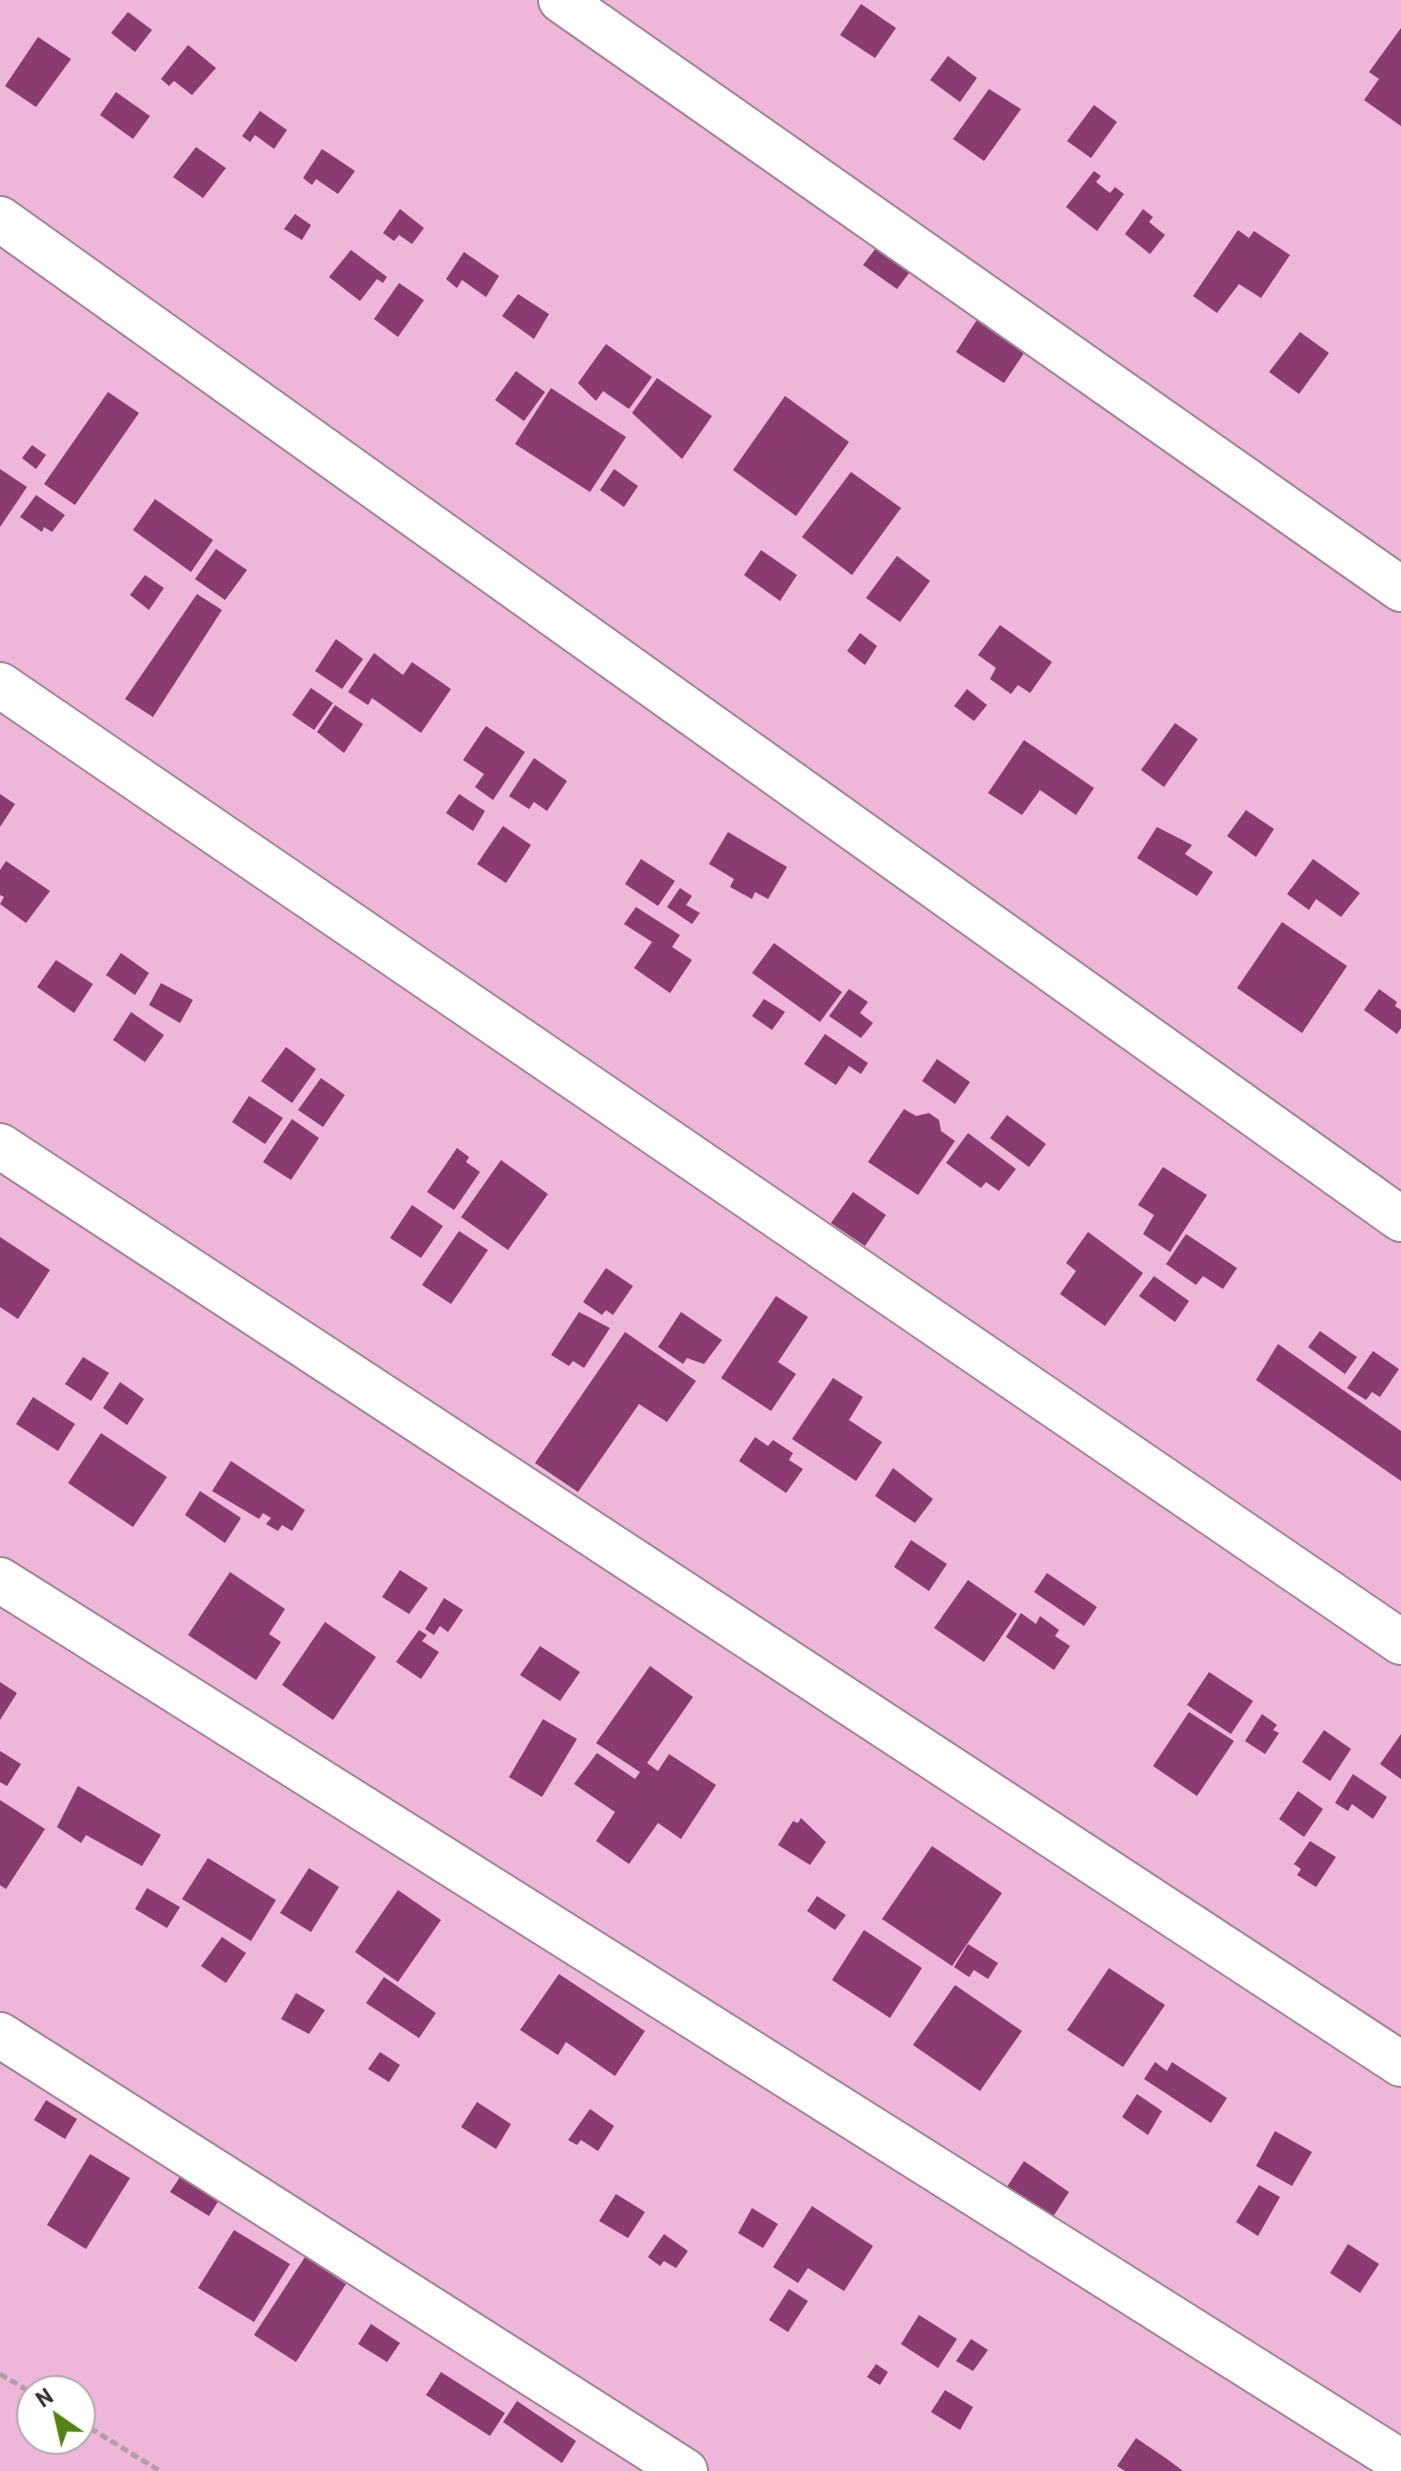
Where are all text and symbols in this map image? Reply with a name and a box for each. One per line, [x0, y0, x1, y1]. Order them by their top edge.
north arrow [16, 2375, 96, 2455]
text: N [30, 2382, 57, 2412]

